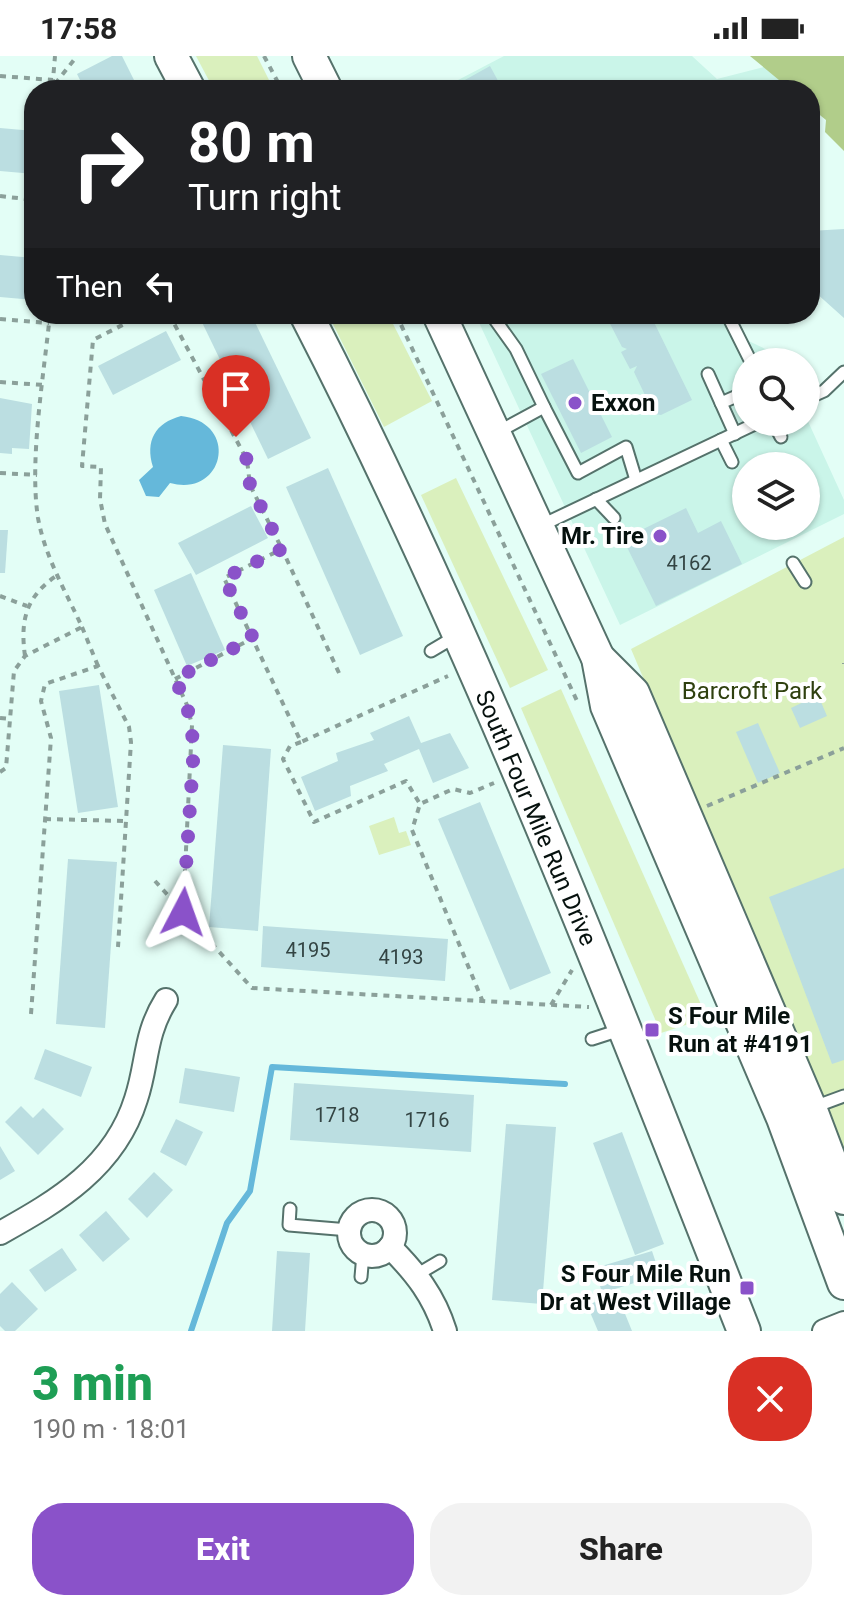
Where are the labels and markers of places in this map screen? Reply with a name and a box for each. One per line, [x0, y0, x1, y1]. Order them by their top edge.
pin [202, 355, 270, 437]
place label: Exxon [591, 389, 656, 417]
marker: Exxon [566, 394, 584, 412]
place label: Mr. Tire [561, 522, 644, 550]
marker: Mr. Tire [651, 527, 669, 545]
place label: S Four Mile Run at #4191 [668, 1002, 812, 1058]
marker: S Four Mile Run at #4191 [643, 1021, 661, 1039]
place label: S Four Mile Run Dr at West Village [539, 1260, 731, 1316]
marker: S Four Mile Run Dr at West Village [738, 1279, 756, 1297]

